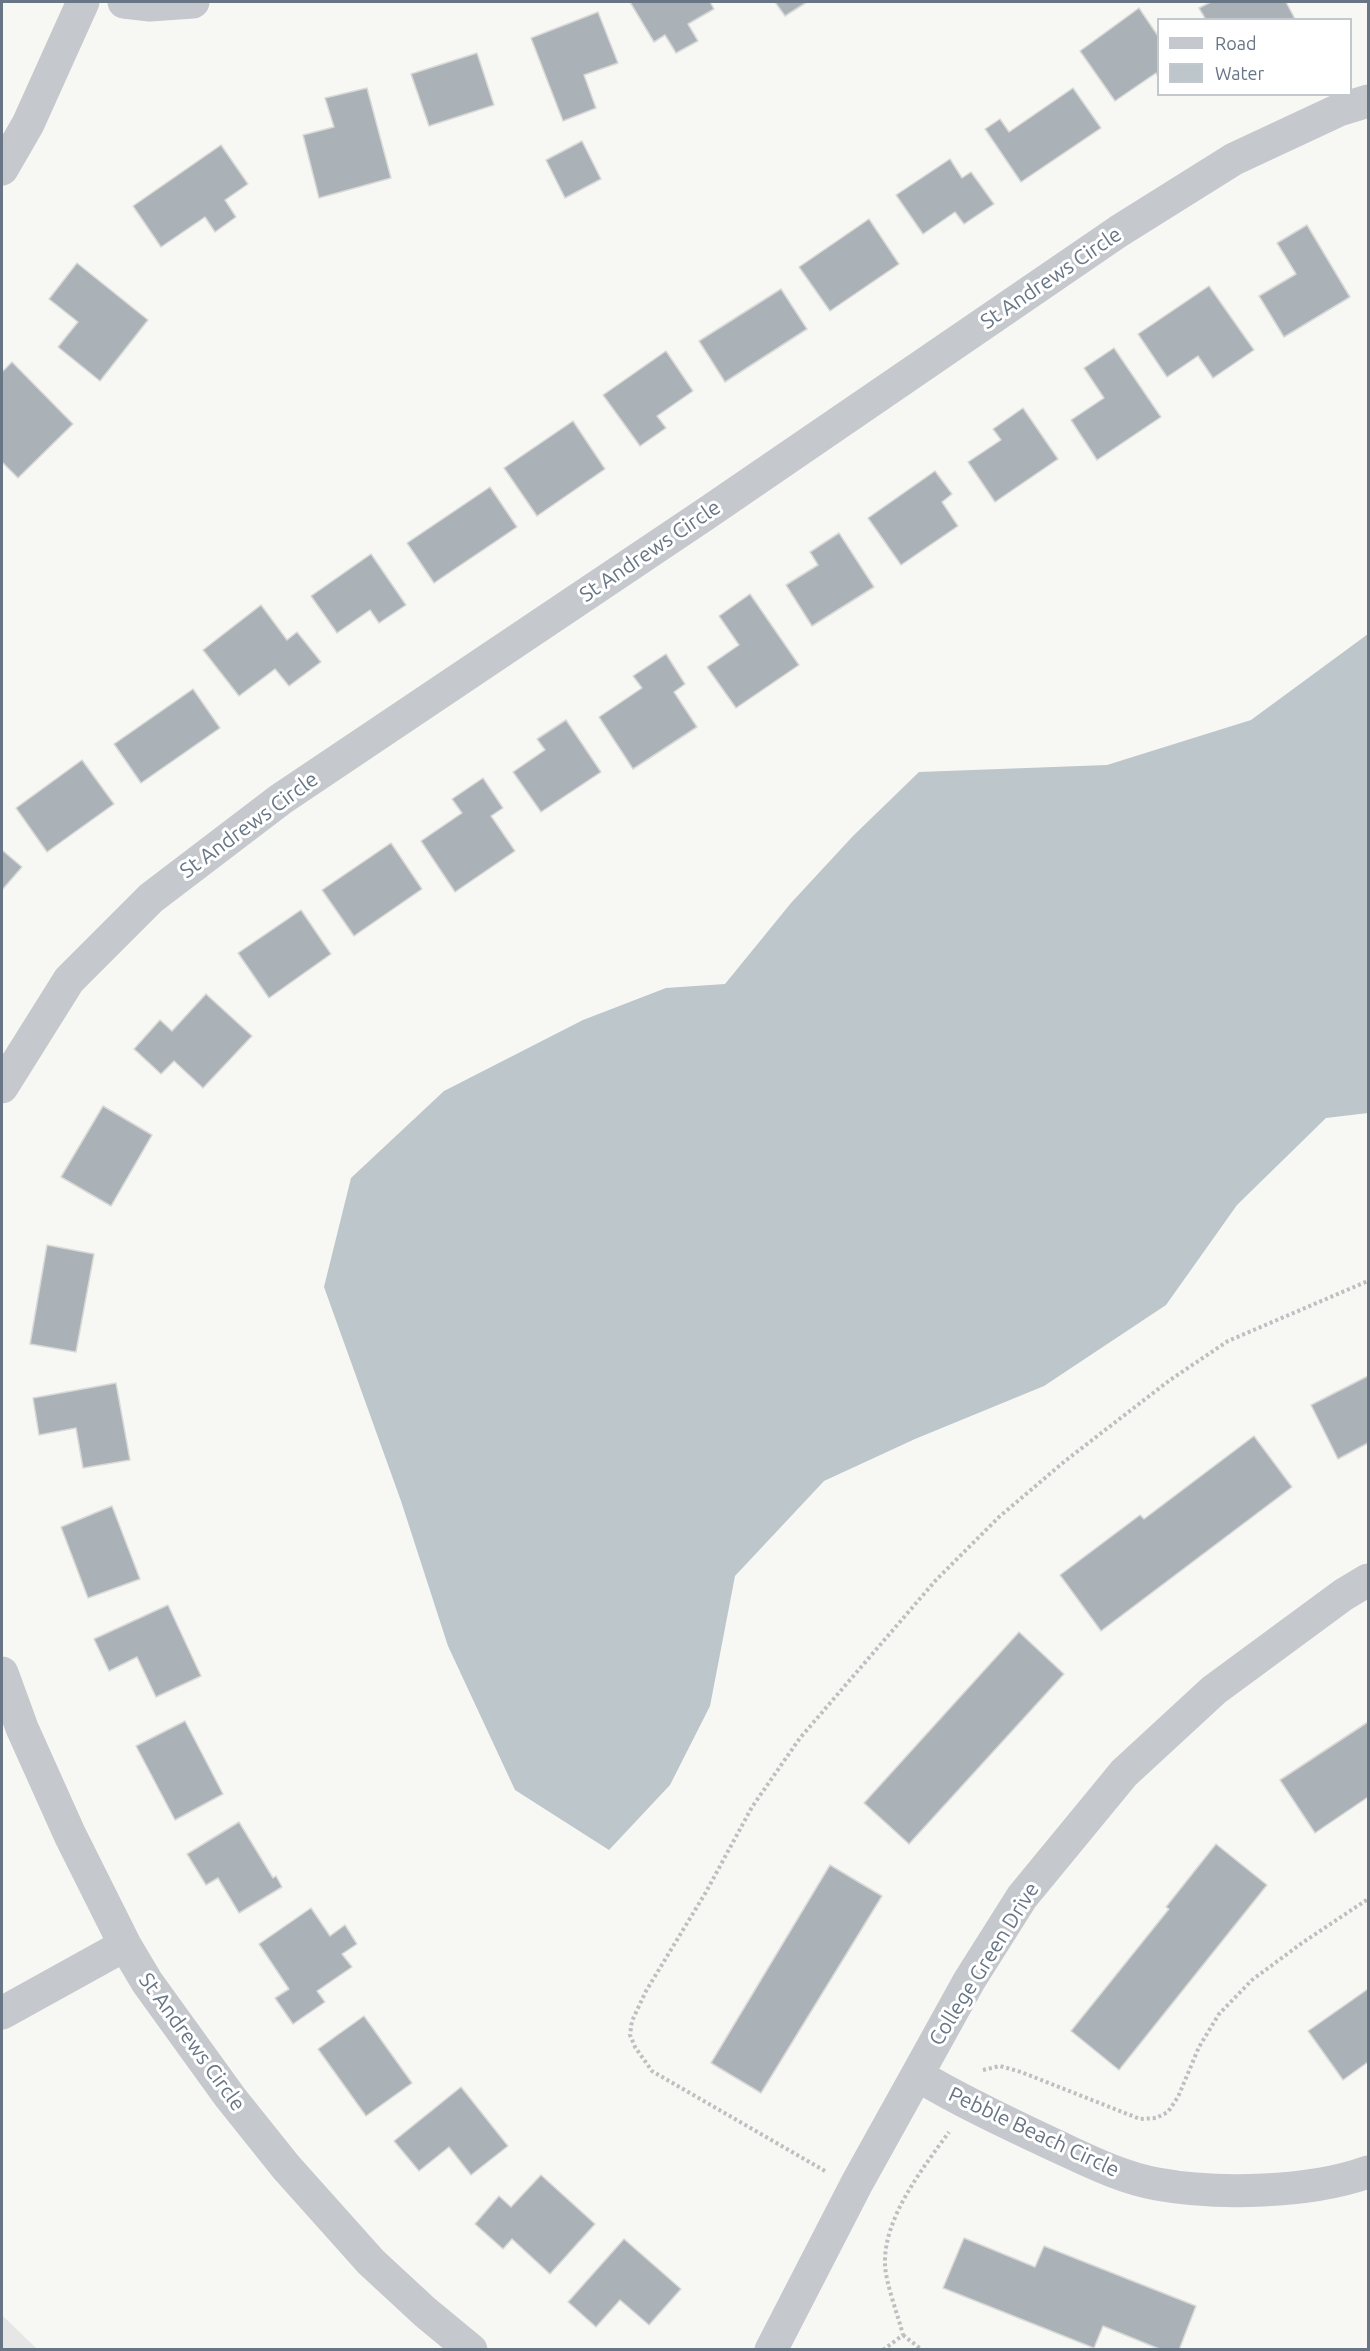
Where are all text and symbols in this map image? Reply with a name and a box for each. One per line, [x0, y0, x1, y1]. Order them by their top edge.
legend [1157, 18, 1352, 96]
text: Road [1215, 33, 1257, 53]
text: Water [1215, 63, 1264, 83]
street label: St Andrews Circle [976, 222, 1126, 334]
street label: St Andrews Circle [575, 495, 725, 607]
street label: St Andrews Circle [175, 766, 323, 884]
street label: College Green Drive [924, 1878, 1044, 2050]
street label: St Andrews Circle [133, 1968, 251, 2116]
street label: Pebble Beach Circle [945, 2081, 1123, 2183]

